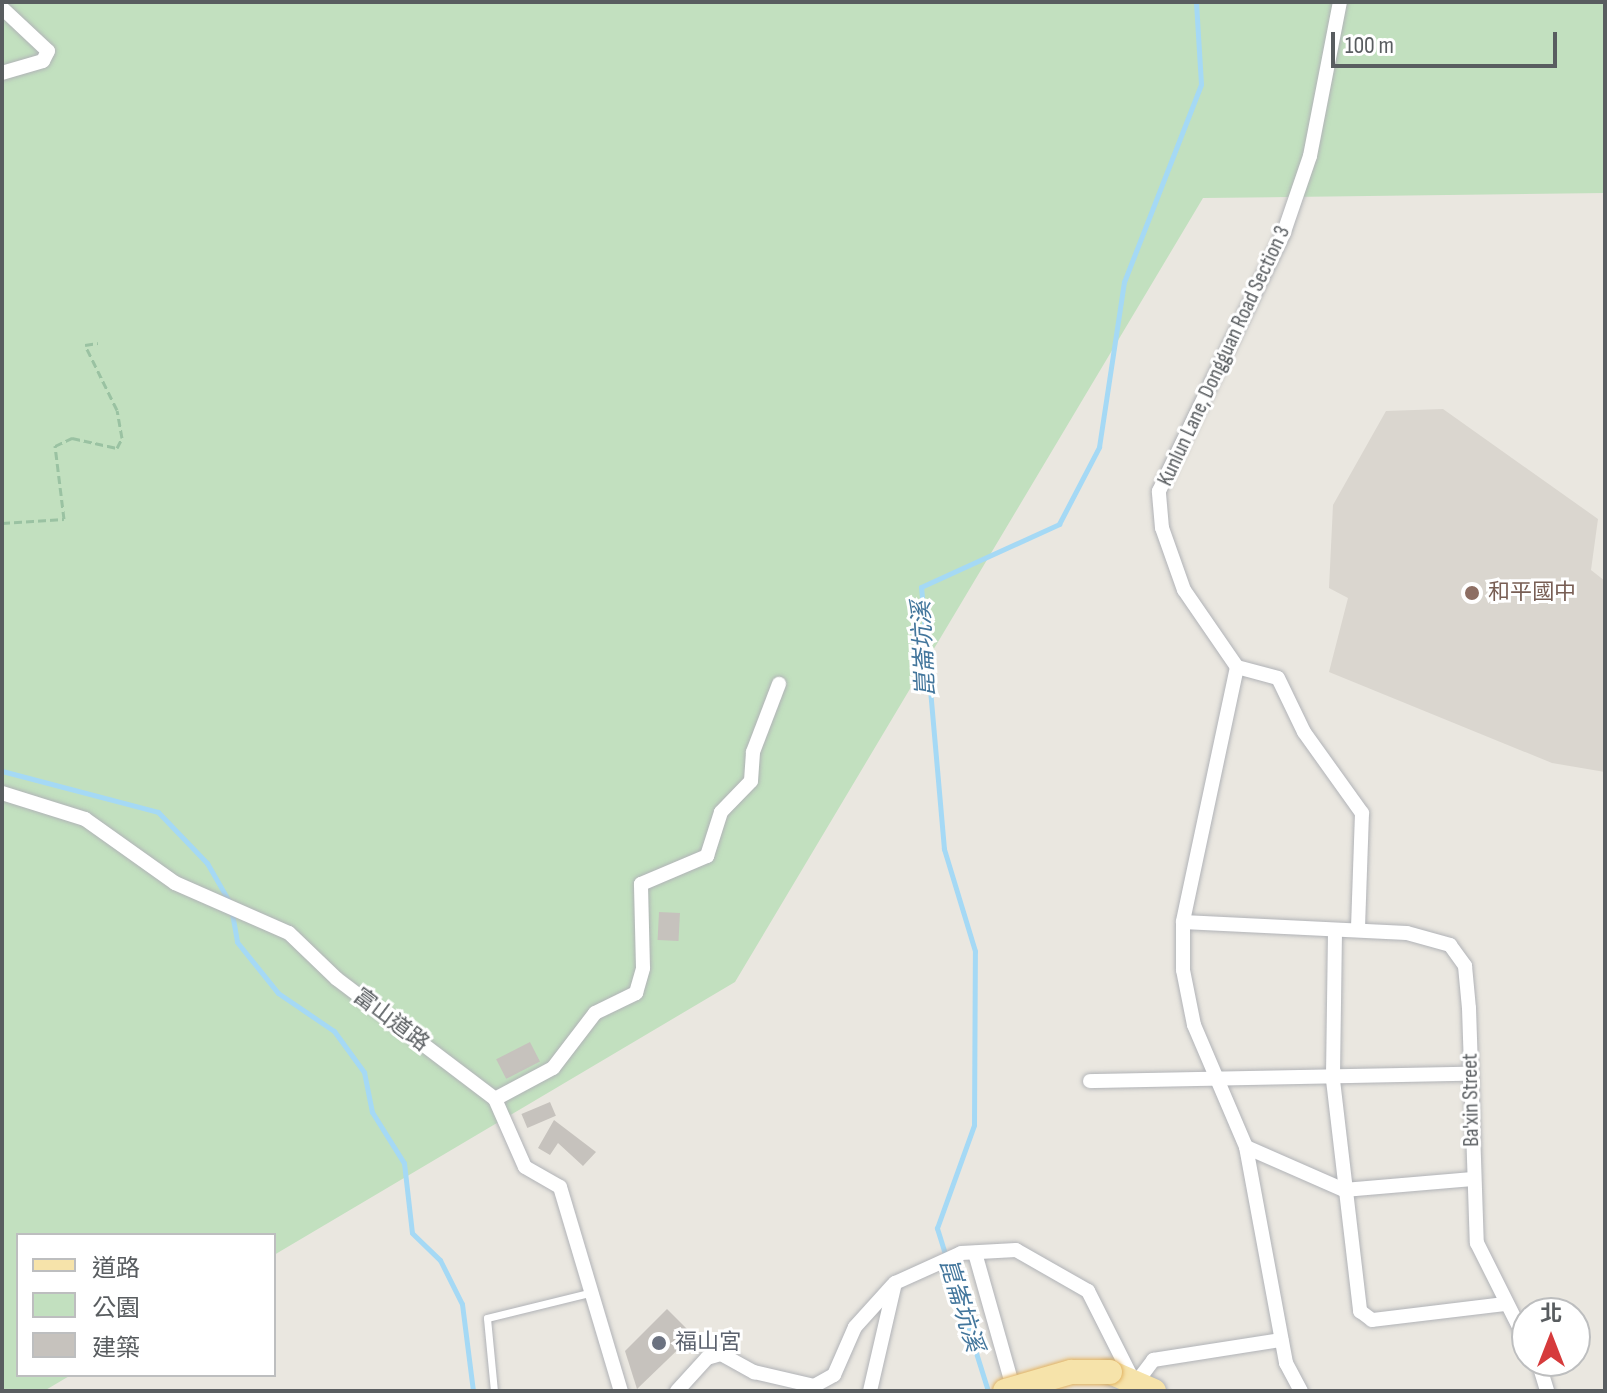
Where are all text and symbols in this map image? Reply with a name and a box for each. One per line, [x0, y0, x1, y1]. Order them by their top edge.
scale bar [1335, 16, 1561, 66]
text: 100 m [1345, 31, 1394, 60]
street label: Kunlun Lane, Dongguan Road Section 3 [1152, 222, 1296, 490]
place label: 和平國中 [1488, 580, 1576, 606]
marker: 和平國中 [1463, 584, 1481, 602]
water label: 崑崙坑溪 [907, 600, 941, 698]
street label: 富山道路 [348, 983, 434, 1057]
street label: Ba'xin Street [1457, 1053, 1485, 1147]
legend [16, 1233, 276, 1377]
text: 道路 [92, 1254, 140, 1283]
water label: 崑崙坑溪 [933, 1255, 989, 1355]
text: 公園 [92, 1294, 140, 1323]
north arrow [1511, 1297, 1591, 1377]
text: 北 [1540, 1301, 1562, 1328]
place label: 福山宮 [675, 1330, 741, 1356]
text: 建築 [92, 1334, 140, 1363]
marker: 福山宮 [650, 1334, 668, 1352]

